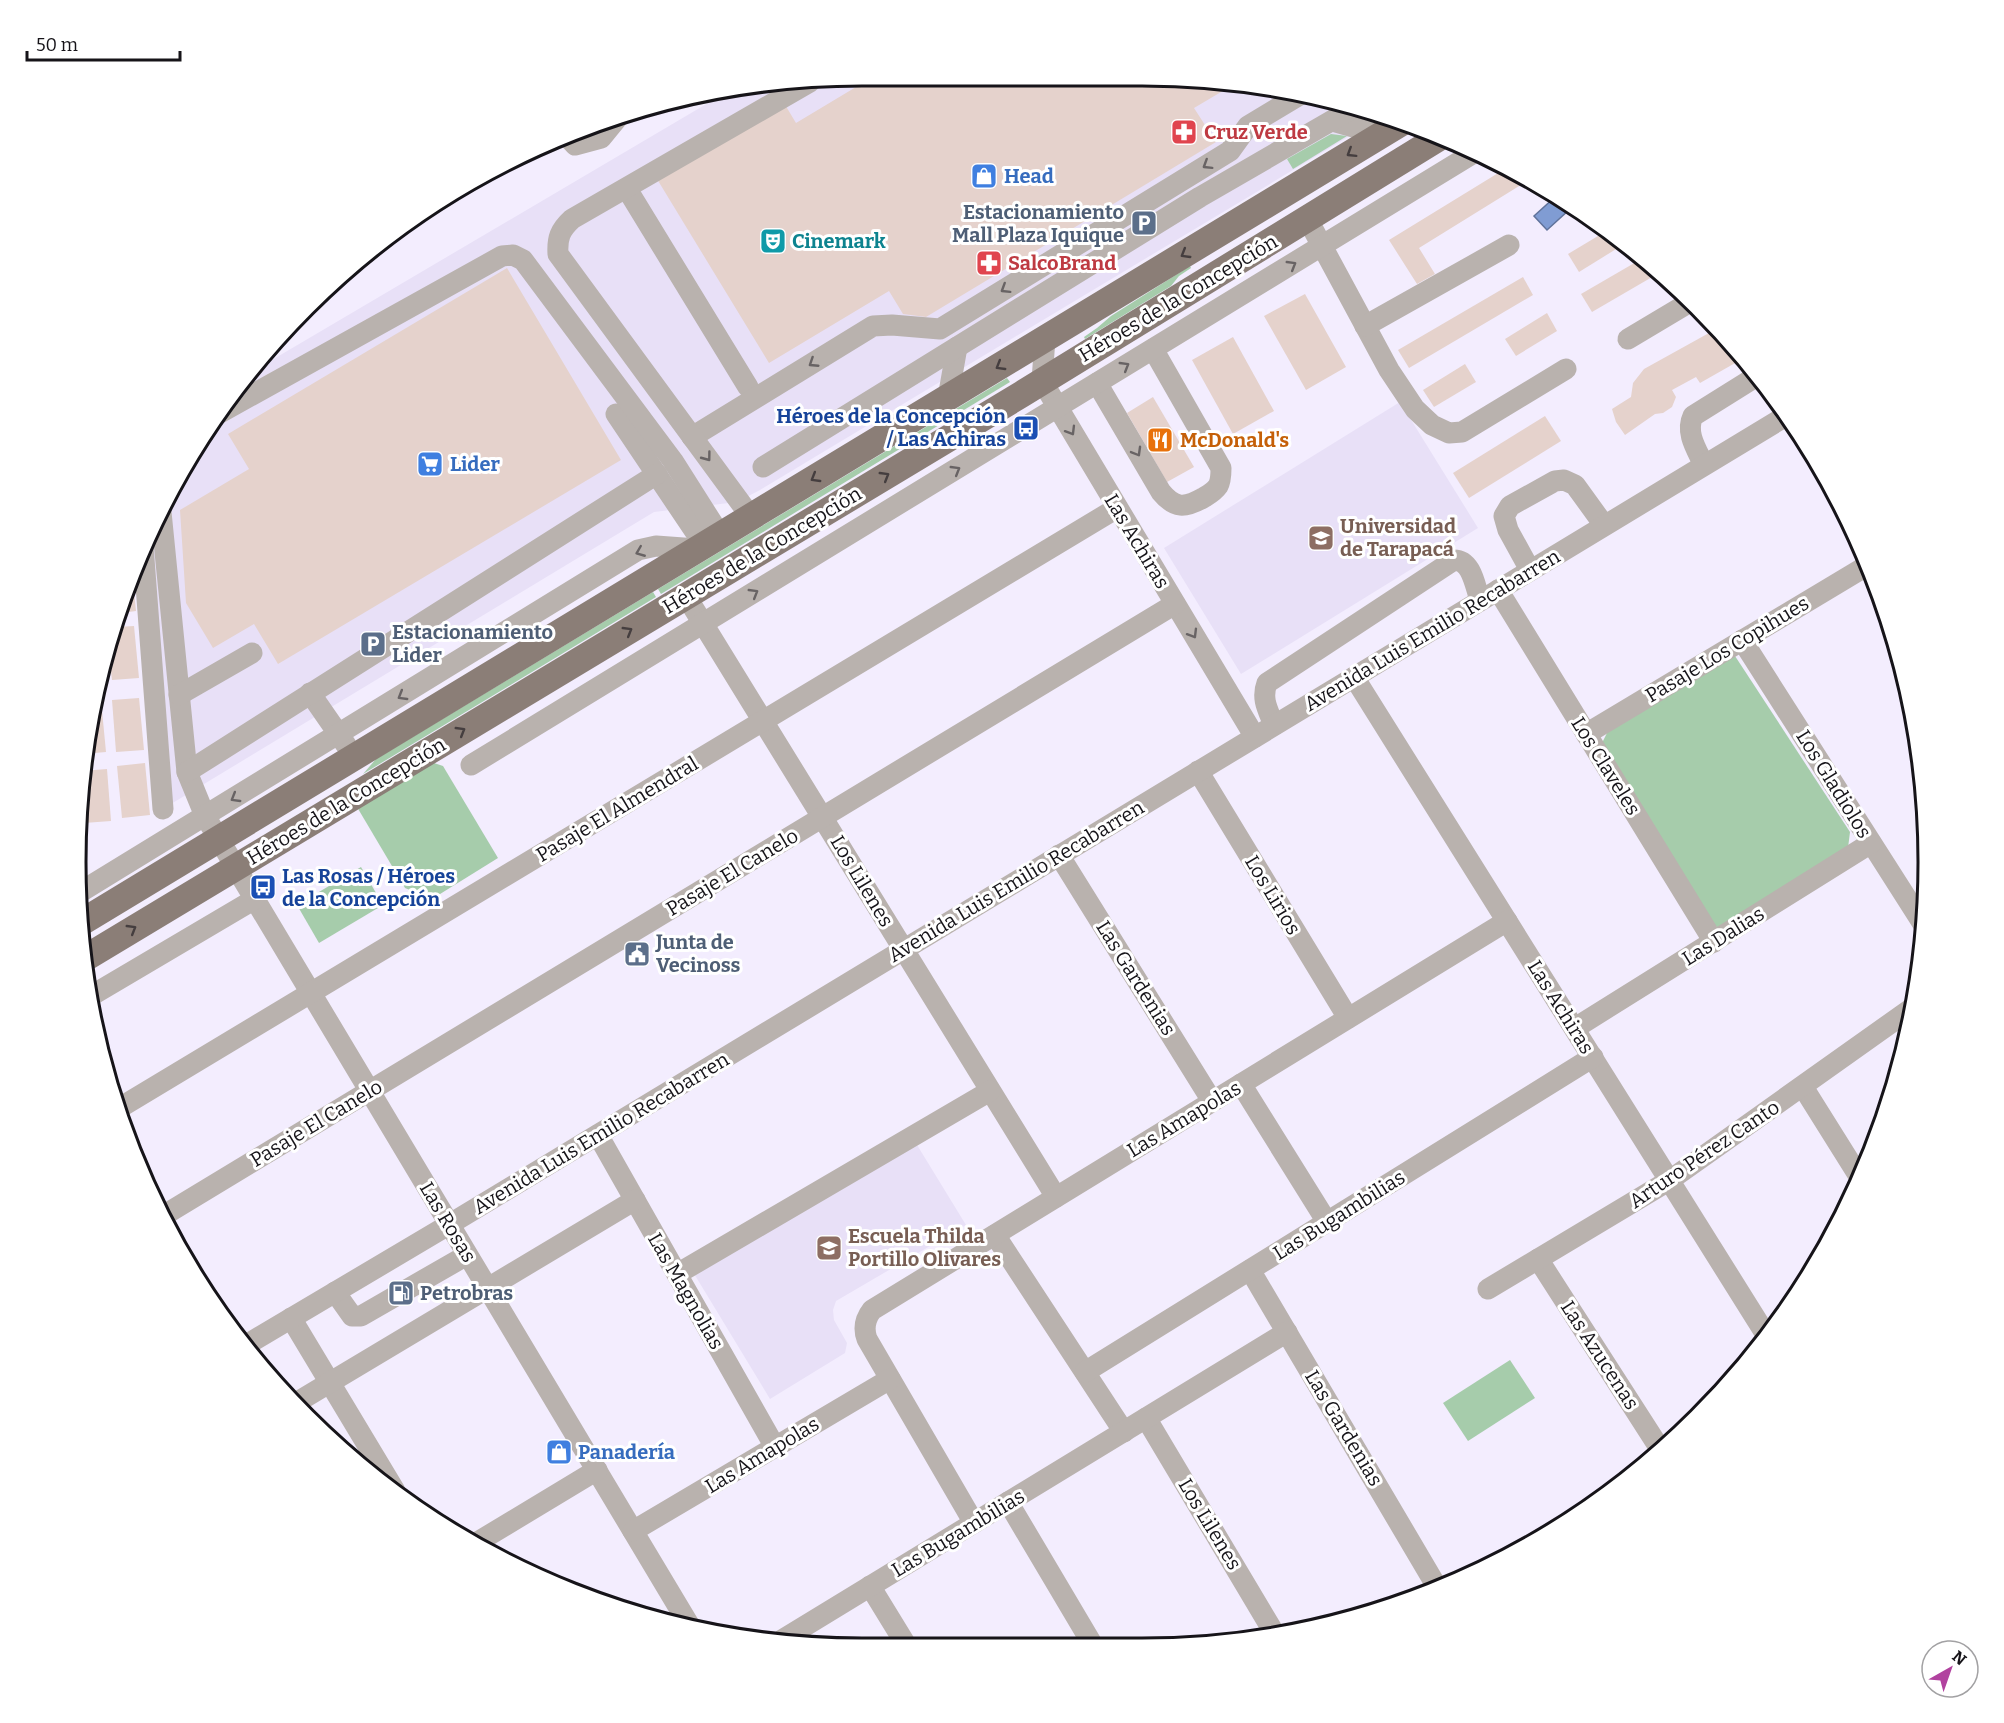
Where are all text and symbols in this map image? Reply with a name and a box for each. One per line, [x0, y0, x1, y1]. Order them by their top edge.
scale bar [27, 24, 180, 62]
text: 50 m [36, 34, 78, 56]
pharmacy icon: Cruz Verde [1169, 117, 1199, 147]
place label: Cruz Verde [1204, 120, 1308, 144]
one-way arrow [1347, 146, 1357, 158]
one-way arrow [1203, 158, 1213, 170]
shop icon: Head [969, 161, 999, 191]
place label: Head [1004, 164, 1054, 188]
place label: Estacionamiento Mall Plaza Iquique [952, 200, 1124, 247]
parking icon: Estacionamiento Mall Plaza Iquique [1129, 208, 1159, 238]
theatre icon: Cinemark [758, 226, 788, 256]
place label: Cinemark [792, 229, 886, 253]
street label: Héroes de la Concepción [1074, 229, 1282, 367]
one-way arrow [1181, 247, 1191, 259]
pharmacy icon: SalcoBrand [974, 248, 1004, 278]
place label: SalcoBrand [1008, 251, 1116, 275]
one-way arrow [1285, 261, 1296, 272]
one-way arrow [1001, 281, 1011, 293]
one-way arrow [809, 356, 820, 367]
one-way arrow [996, 359, 1006, 371]
one-way arrow [1119, 362, 1129, 374]
place label: Héroes de la Concepción / Las Achiras [776, 404, 1006, 451]
bus stop icon: Héroes de la Concepción / Las Achiras [1011, 413, 1041, 443]
one-way arrow [1064, 425, 1076, 435]
restaurant icon: McDonald's [1145, 425, 1175, 455]
place label: McDonald's [1180, 428, 1289, 452]
one-way arrow [1130, 446, 1141, 456]
supermarket icon: Lider [415, 449, 445, 479]
one-way arrow [700, 451, 711, 462]
place label: Lider [450, 452, 500, 476]
one-way arrow [950, 465, 960, 477]
one-way arrow [811, 470, 821, 482]
one-way arrow [879, 472, 889, 483]
street label: Héroes de la Concepción [658, 481, 866, 619]
street label: Las Achiras [1099, 489, 1175, 593]
place label: Universidad de Tarapacá [1340, 514, 1456, 561]
school or university icon: Universidad de Tarapacá [1306, 523, 1336, 553]
one-way arrow [636, 544, 646, 557]
street label: Avenida Luis Emilio Recabarren [1300, 544, 1565, 716]
one-way arrow [748, 588, 758, 600]
street label: Pasaje Los Copihues [1641, 591, 1813, 708]
place label: Estacionamiento Lider [392, 620, 553, 667]
one-way arrow [622, 626, 632, 638]
one-way arrow [1186, 628, 1198, 638]
parking icon: Estacionamiento Lider [358, 629, 388, 659]
one-way arrow [398, 688, 408, 700]
street label: Los Claveles [1566, 712, 1646, 820]
street label: Los Gladiolos [1791, 726, 1877, 842]
one-way arrow [455, 727, 465, 739]
street label: Héroes de la Concepción [242, 732, 450, 870]
street label: Pasaje El Almendral [532, 751, 703, 868]
one-way arrow [231, 790, 241, 802]
street label: Avenida Luis Emilio Recabarren [884, 795, 1149, 967]
street label: Pasaje El Canelo [662, 823, 803, 922]
street label: Los Lilenes [825, 831, 899, 931]
street label: Los Lirios [1240, 851, 1306, 939]
place label: Las Rosas / Héroes de la Concepción [282, 864, 455, 911]
bus stop icon: Las Rosas / Héroes de la Concepción [248, 872, 278, 902]
street label: Las Dalias [1678, 901, 1768, 971]
street label: Las Gardenias [1091, 916, 1181, 1040]
one-way arrow [126, 925, 136, 937]
place label: Junta de Vecinoss [655, 930, 741, 977]
public building icon: Junta de Vecinoss [622, 939, 652, 969]
street label: Las Achiras [1523, 956, 1599, 1058]
street label: Avenida Luis Emilio Recabarren [469, 1047, 734, 1219]
street label: Pasaje El Canelo [246, 1074, 387, 1173]
street label: Las Amapolas [1123, 1076, 1245, 1162]
street label: Arturo Pérez Canto [1624, 1095, 1784, 1213]
street label: Las Bugambilias [1269, 1165, 1409, 1265]
street label: Las Rosas [415, 1177, 481, 1267]
place label: Escuela Thilda Portillo Olivares [848, 1224, 1001, 1271]
street label: Las Magnolias [643, 1228, 729, 1354]
school or university icon: Escuela Thilda Portillo Olivares [814, 1233, 844, 1263]
fuel station icon: Petrobras [386, 1278, 416, 1308]
place label: Petrobras [420, 1281, 513, 1305]
street label: Las Azucenas [1556, 1296, 1644, 1414]
street label: Las Gardenias [1300, 1366, 1388, 1490]
street label: Las Amapolas [701, 1412, 823, 1498]
shop icon: Panadería [544, 1437, 574, 1467]
place label: Panadería [578, 1440, 675, 1464]
street label: Los Lilenes [1173, 1474, 1247, 1574]
street label: Las Bugambilias [887, 1484, 1029, 1582]
north arrow [1920, 1639, 1980, 1699]
text: N [1948, 1647, 1970, 1669]

